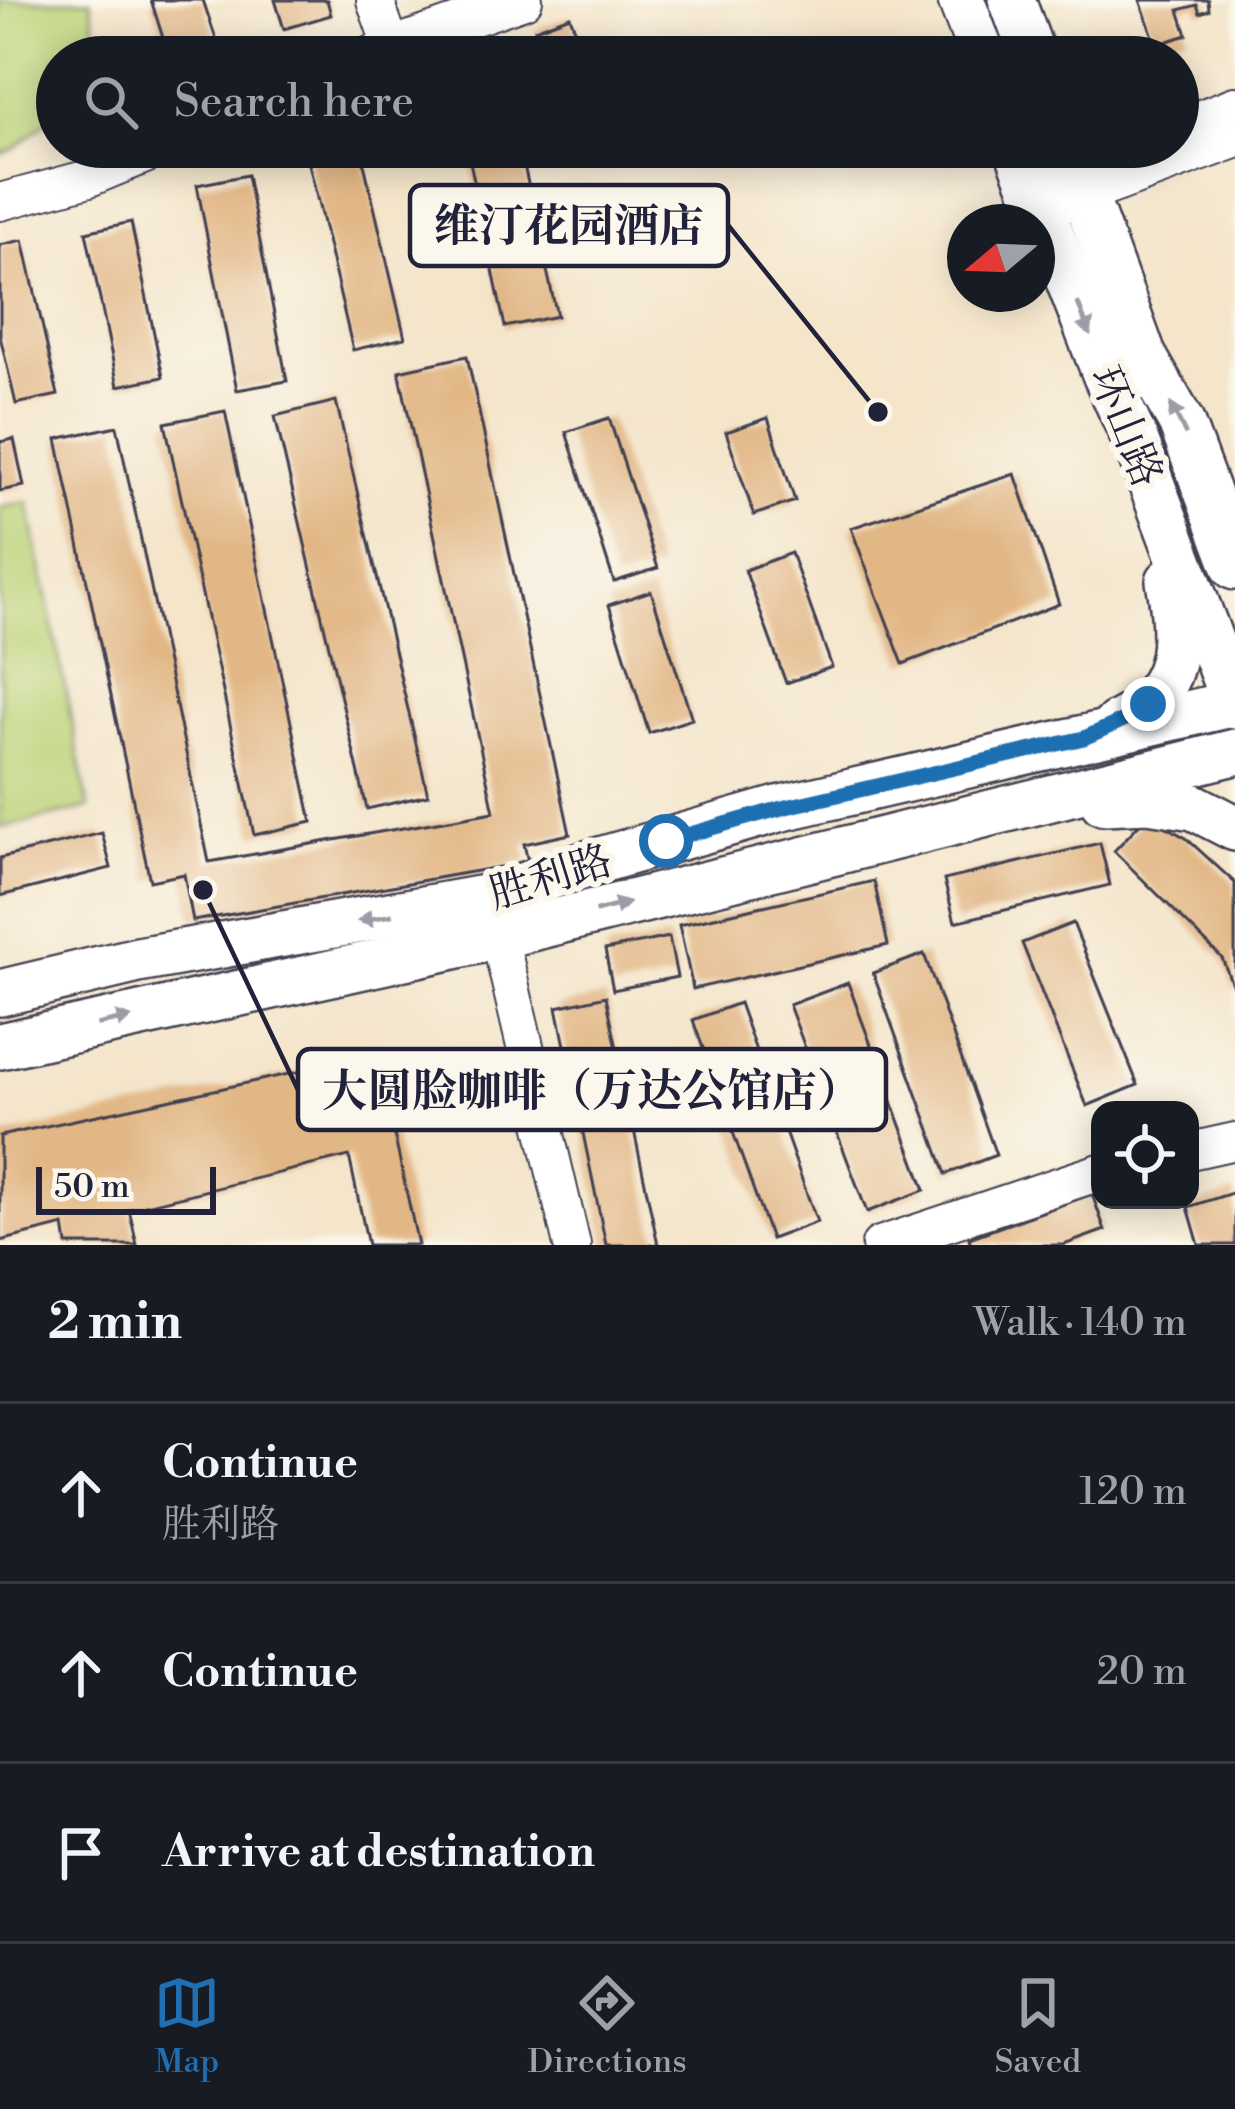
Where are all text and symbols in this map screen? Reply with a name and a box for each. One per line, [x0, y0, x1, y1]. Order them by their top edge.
search box [36, 36, 1199, 168]
icon: search [78, 69, 144, 135]
text: Search here [174, 74, 414, 131]
callout: 维汀花园酒店 [410, 185, 728, 266]
text: 维汀花园酒店 [434, 199, 704, 256]
north arrow [947, 204, 1055, 312]
one-way arrow [1075, 302, 1094, 338]
street label: 环山路 [1077, 359, 1173, 495]
one-way arrow [1168, 402, 1188, 436]
route end [1121, 677, 1175, 731]
route start [639, 814, 693, 868]
street label: 胜利路 [483, 835, 619, 922]
one-way arrow [594, 897, 631, 916]
one-way arrow [355, 909, 393, 928]
one-way arrow [96, 1010, 134, 1029]
callout: 大圆脸咖啡（万达公馆店） [298, 1049, 886, 1130]
text: 大圆脸咖啡（万达公馆店） [322, 1064, 862, 1121]
map controls [1091, 1101, 1199, 1209]
button: locate [1091, 1101, 1199, 1209]
scale bar [36, 1161, 216, 1214]
text: 50 m [54, 1167, 130, 1208]
text: 2 min [48, 1291, 182, 1355]
text: Walk · 140 m [973, 1299, 1187, 1348]
text: Continue [162, 1435, 358, 1492]
icon: ahead [48, 1460, 114, 1526]
text: 120 m [1079, 1468, 1187, 1517]
text: 胜利路 [162, 1501, 279, 1550]
icon: ahead [48, 1640, 114, 1706]
text: Continue [162, 1644, 358, 1701]
text: 20 m [1097, 1648, 1187, 1697]
icon: arrive [48, 1820, 114, 1886]
text: Arrive at destination [162, 1824, 595, 1881]
tab: Map [154, 1970, 220, 2083]
tab: Directions [528, 1970, 687, 2083]
tab: Saved [994, 1970, 1081, 2083]

